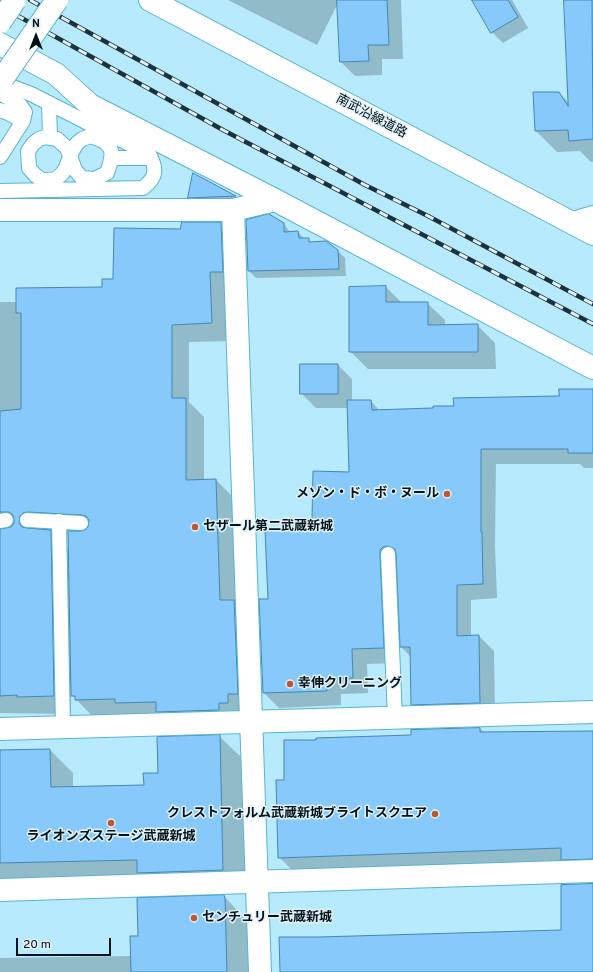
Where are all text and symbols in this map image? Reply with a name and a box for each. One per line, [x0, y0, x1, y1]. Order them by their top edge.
north arrow [16, 16, 56, 56]
text: N [32, 17, 40, 31]
street label: 南武沿線道路 [333, 92, 409, 142]
place label: メゾン・ド・ボ・ヌール [296, 486, 439, 502]
marker: メゾン・ド・ボ・ヌール [442, 489, 452, 499]
place label: セザール第二武蔵新城 [203, 519, 333, 535]
marker: セザール第二武蔵新城 [190, 522, 200, 532]
place label: 幸伸クリーニング [298, 676, 402, 692]
marker: 幸伸クリーニング [285, 679, 295, 689]
place label: クレストフォルム武蔵新城ブライトスクエア [167, 806, 427, 822]
marker: クレストフォルム武蔵新城ブライトスクエア [430, 809, 440, 819]
marker: ライオンズステージ武蔵新城 [106, 818, 116, 828]
place label: ライオンズステージ武蔵新城 [27, 829, 195, 845]
place label: センチュリー武蔵新城 [202, 910, 332, 926]
marker: センチュリー武蔵新城 [189, 913, 199, 923]
scale bar [18, 930, 113, 956]
text: 20 m [23, 937, 51, 953]

